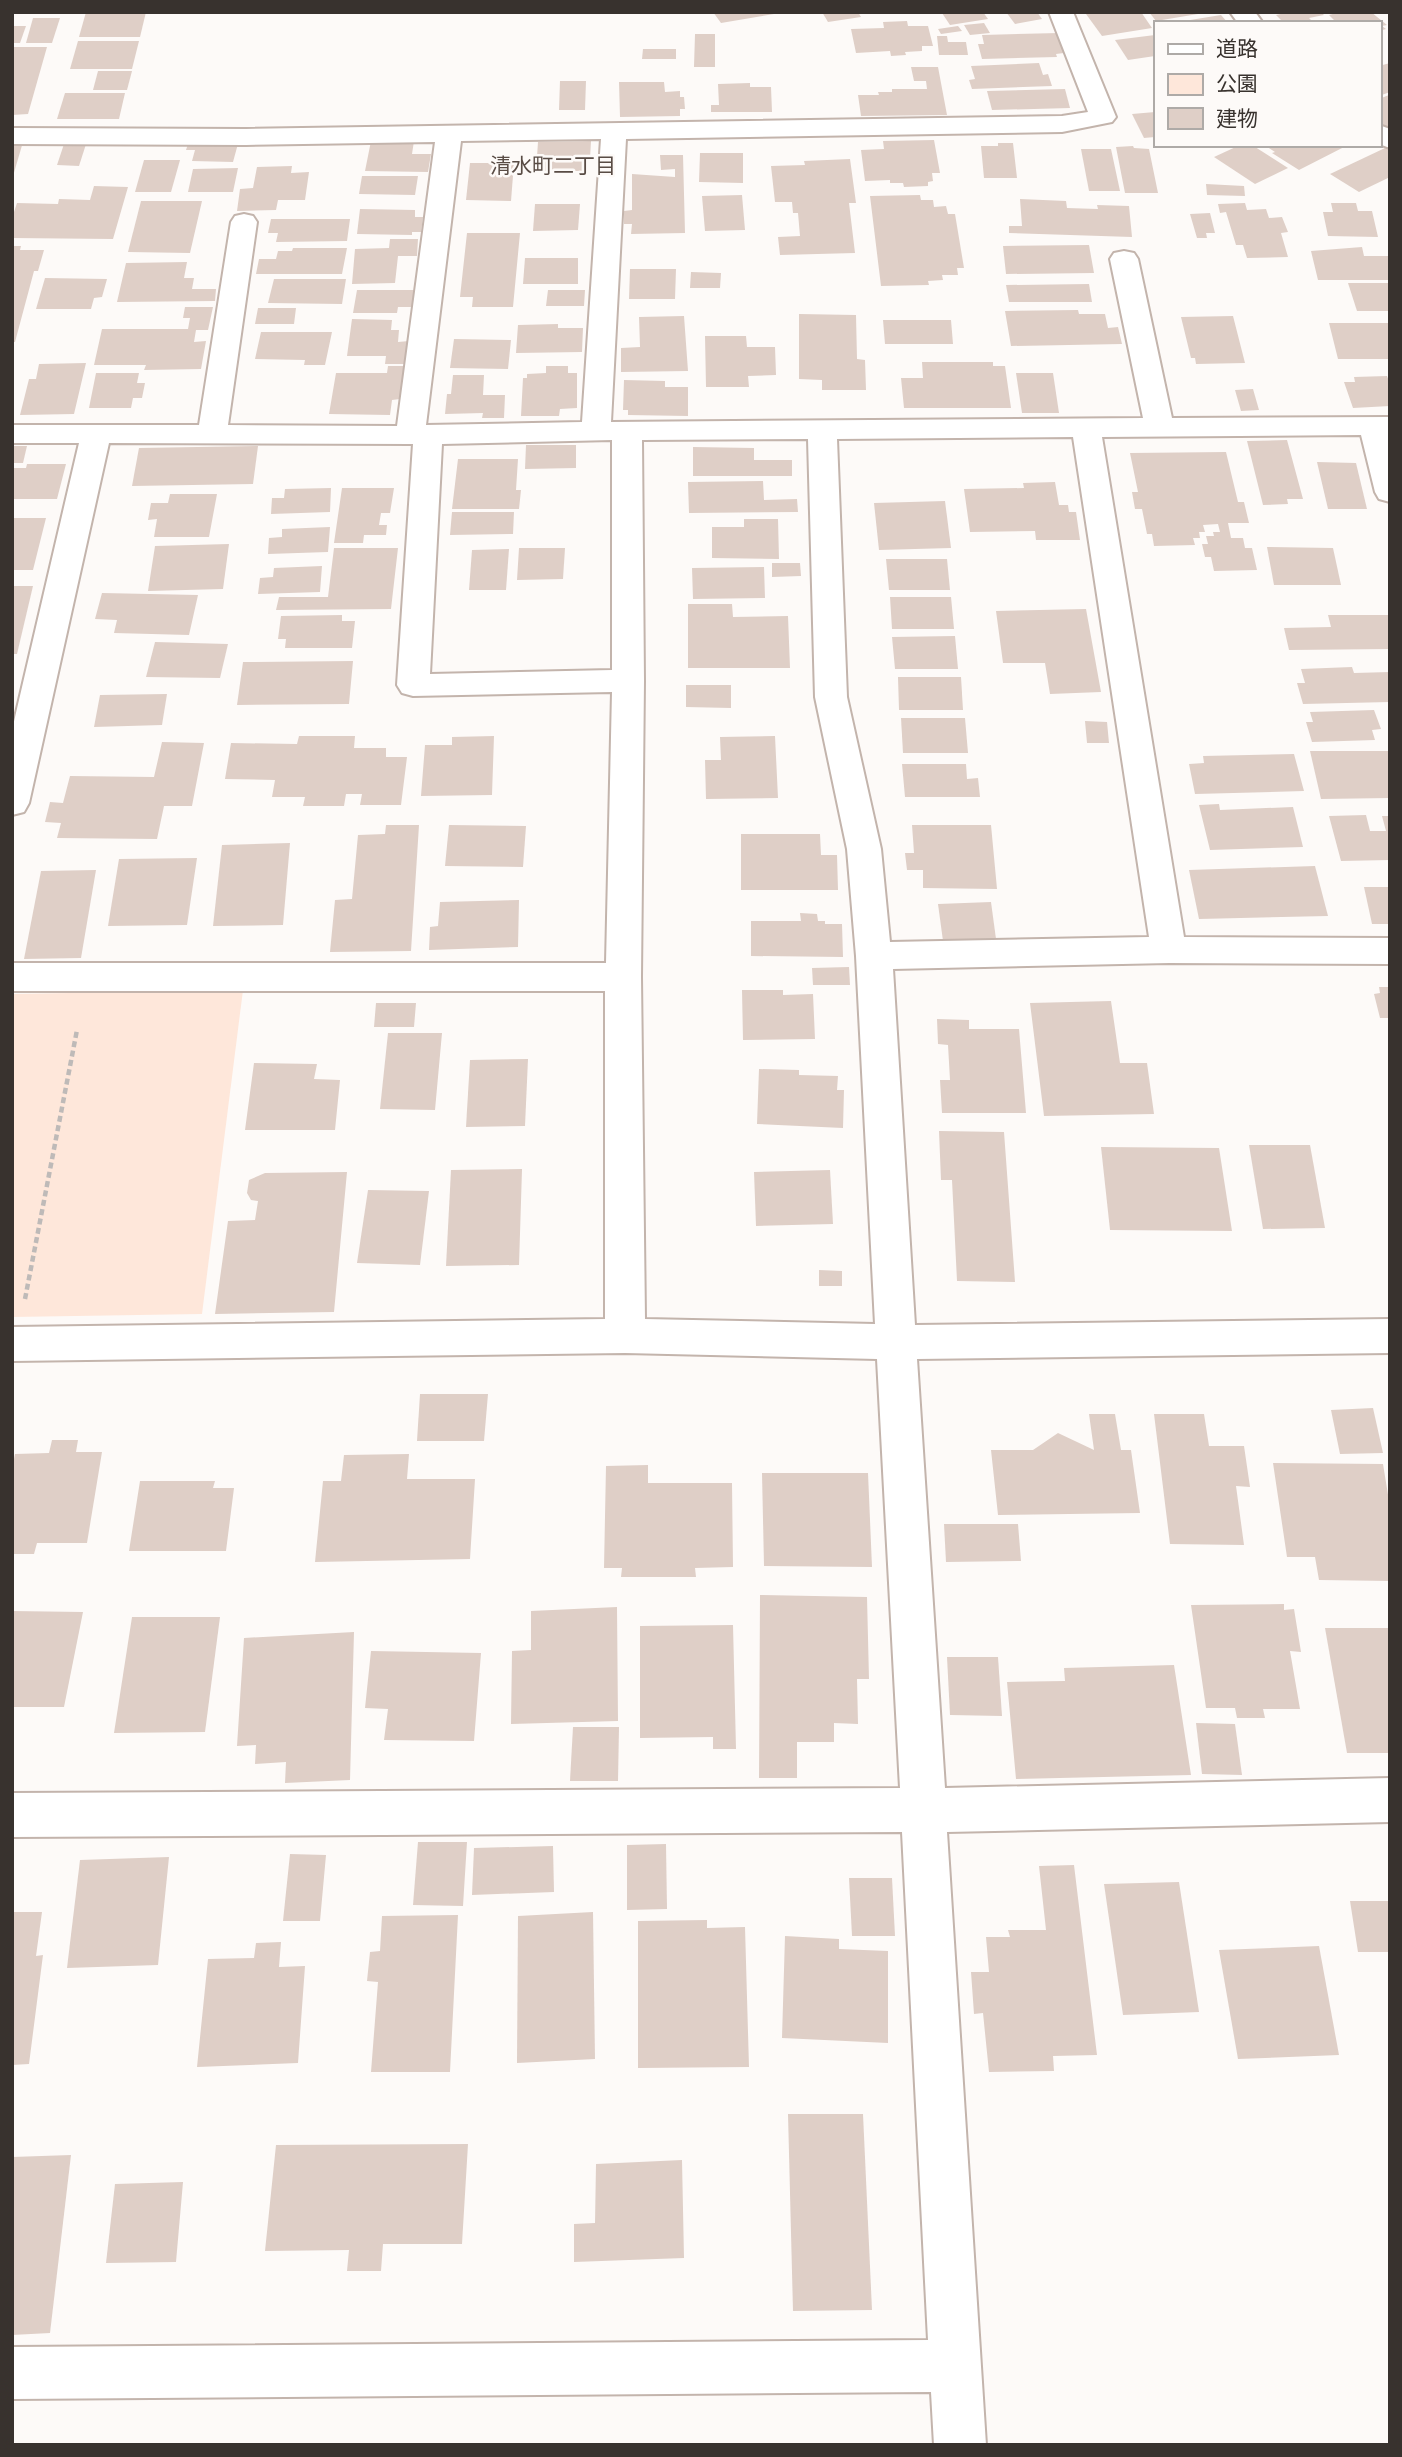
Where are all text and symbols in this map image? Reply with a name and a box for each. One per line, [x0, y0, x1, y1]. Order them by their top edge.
legend [1154, 21, 1381, 147]
text: 道路 [1216, 34, 1258, 62]
text: 公園 [1216, 69, 1258, 97]
text: 建物 [1216, 104, 1258, 132]
district label: 清水町二丁目 [490, 151, 616, 179]

